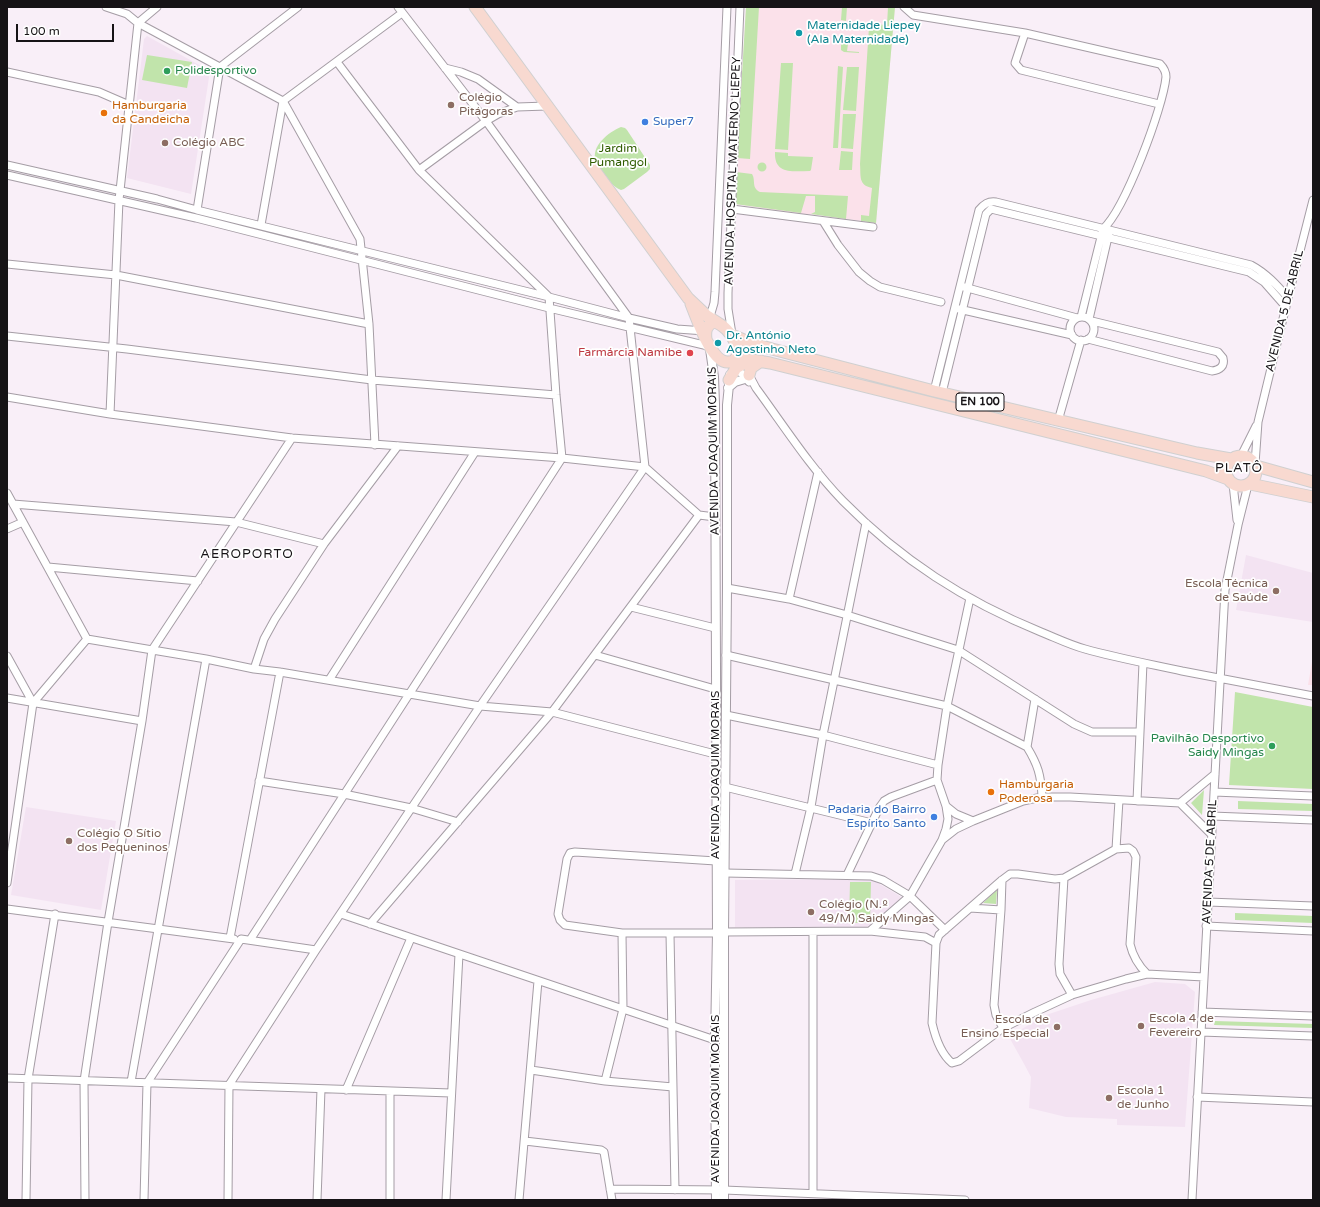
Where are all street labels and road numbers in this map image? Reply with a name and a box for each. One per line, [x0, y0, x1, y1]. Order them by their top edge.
street label: AVENIDA HOSPITAL MATERNO LIEPEY [722, 56, 744, 286]
street label: AVENIDA 5 DE ABRIL [1263, 249, 1307, 373]
street label: AVENIDA JOAQUIM MORAIS [705, 366, 723, 536]
road number: EN 100 [956, 393, 1004, 411]
street label: AVENIDA JOAQUIM MORAIS [709, 691, 723, 859]
street label: AVENIDA 5 DE ABRIL [1200, 799, 1220, 925]
street label: AVENIDA JOAQUIM MORAIS [709, 1015, 723, 1183]

